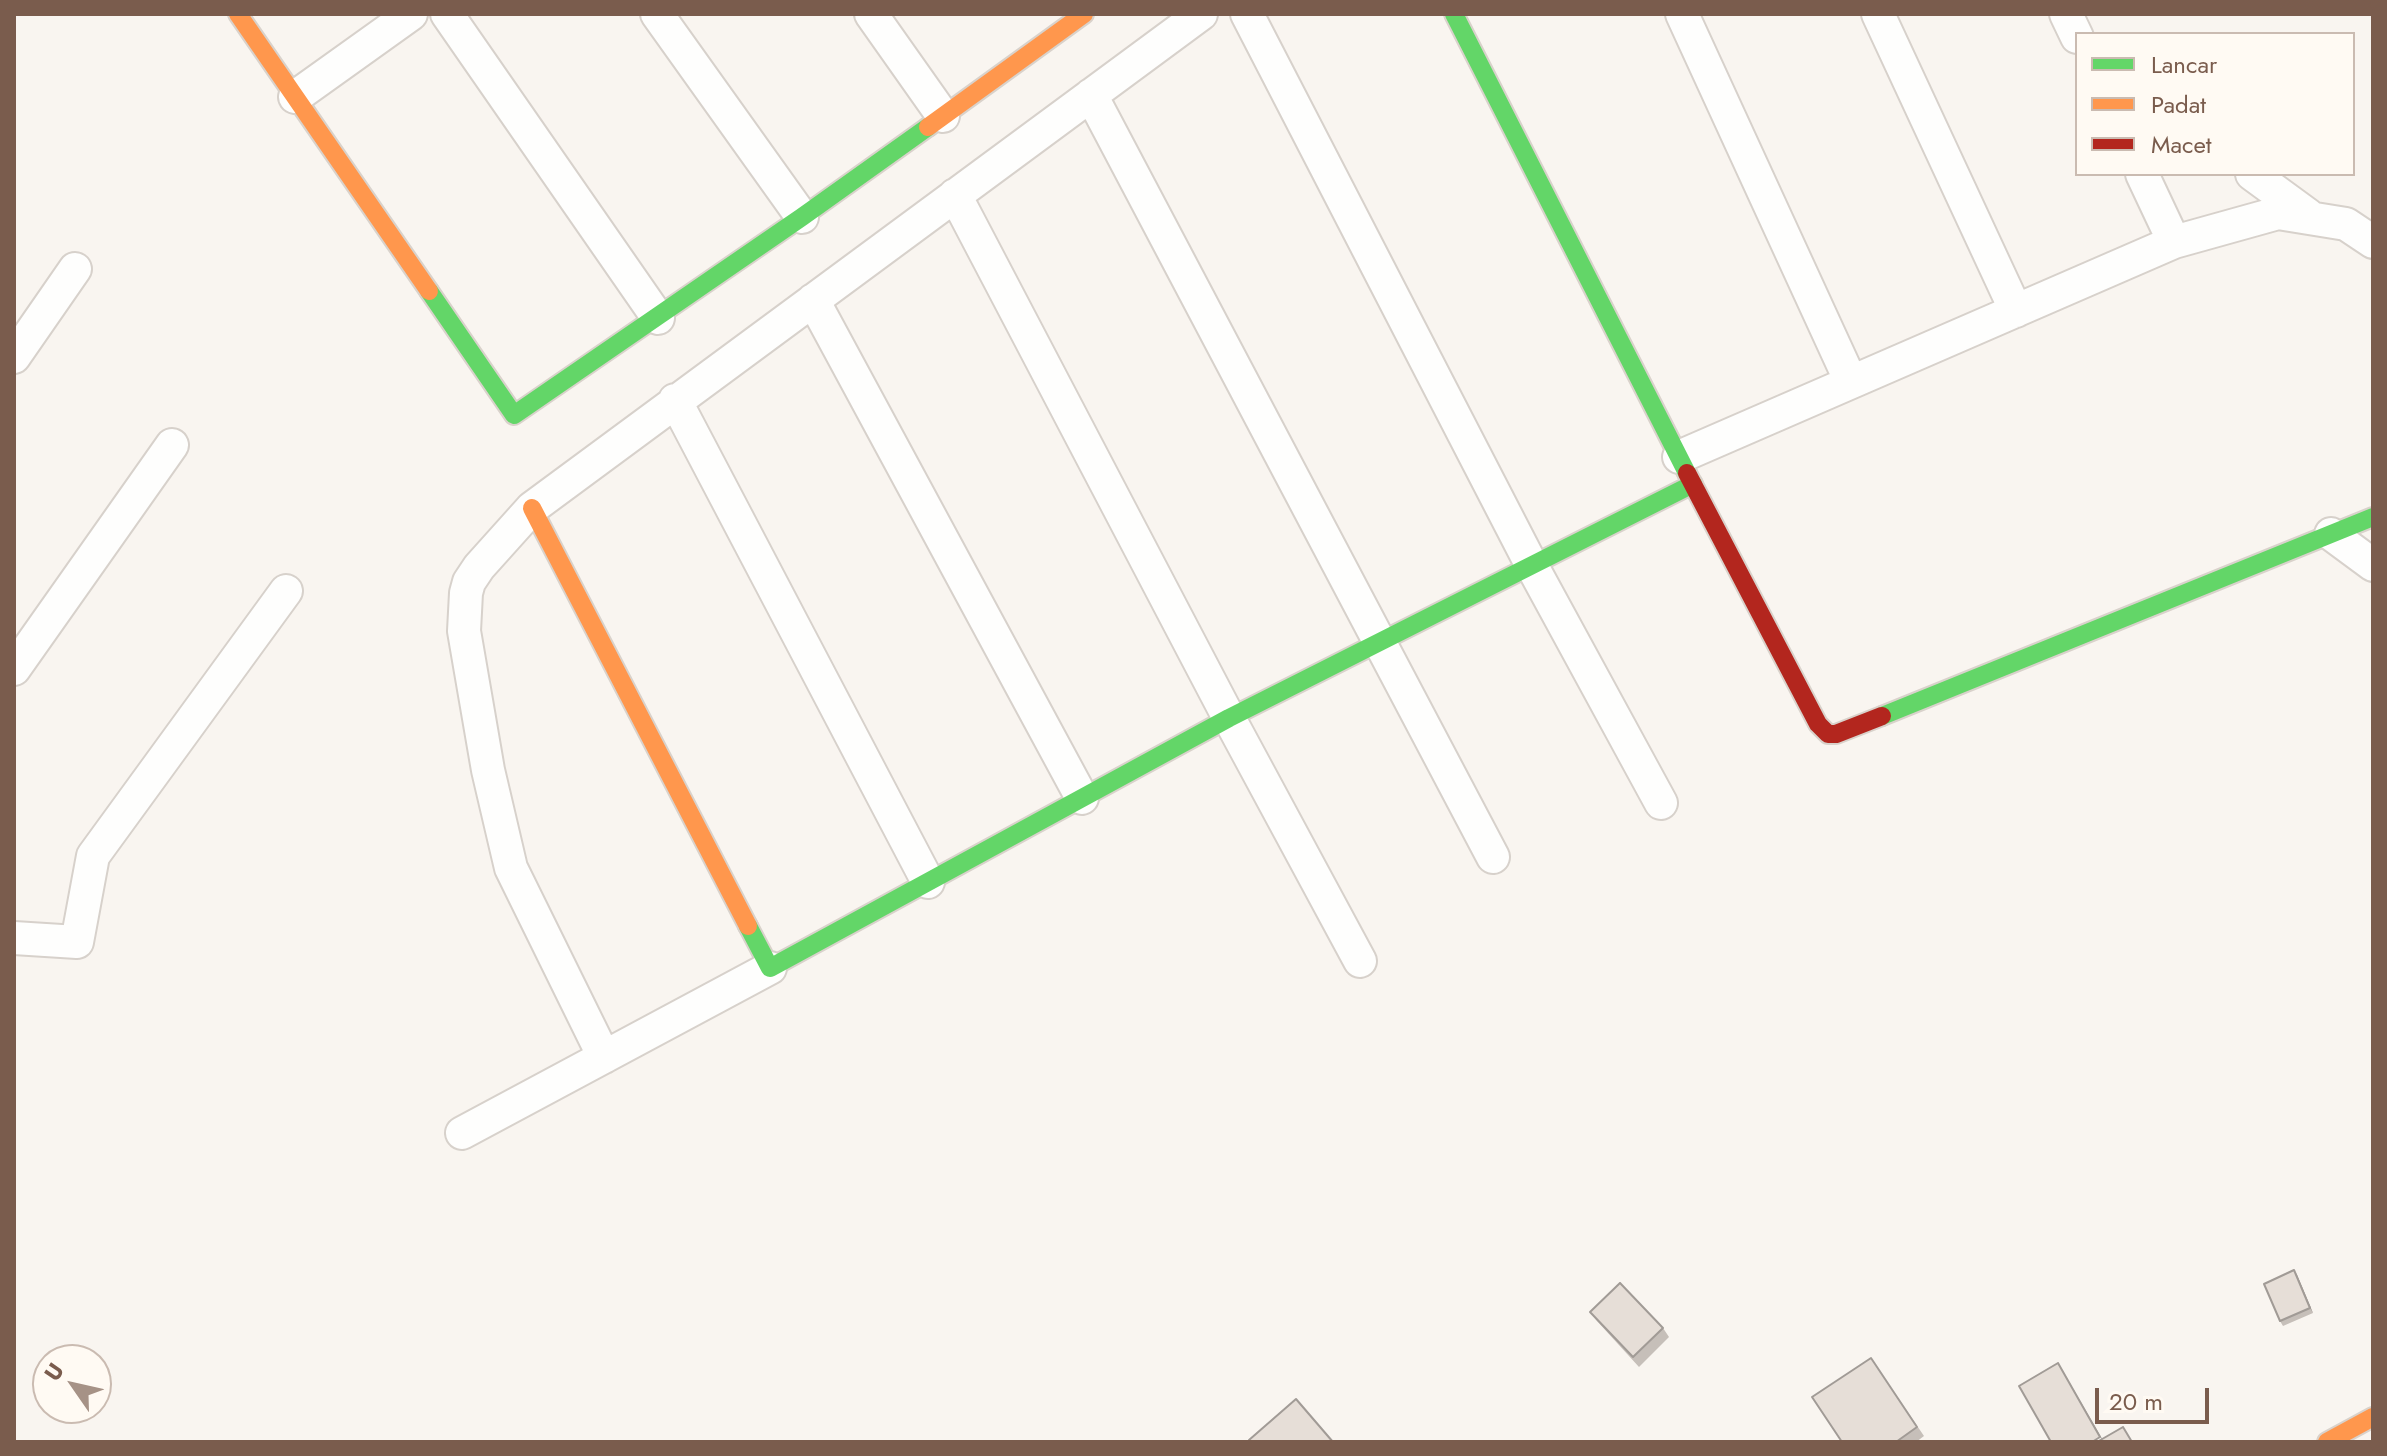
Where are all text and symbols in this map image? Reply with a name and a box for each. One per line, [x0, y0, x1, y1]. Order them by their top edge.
legend [2075, 32, 2355, 176]
text: Lancar [2151, 47, 2217, 82]
text: Padat [2151, 87, 2206, 122]
text: Macet [2151, 127, 2212, 162]
north arrow [32, 1344, 112, 1424]
text: U [36, 1356, 71, 1387]
scale bar [2099, 1372, 2213, 1422]
text: 20 m [2109, 1384, 2163, 1419]

